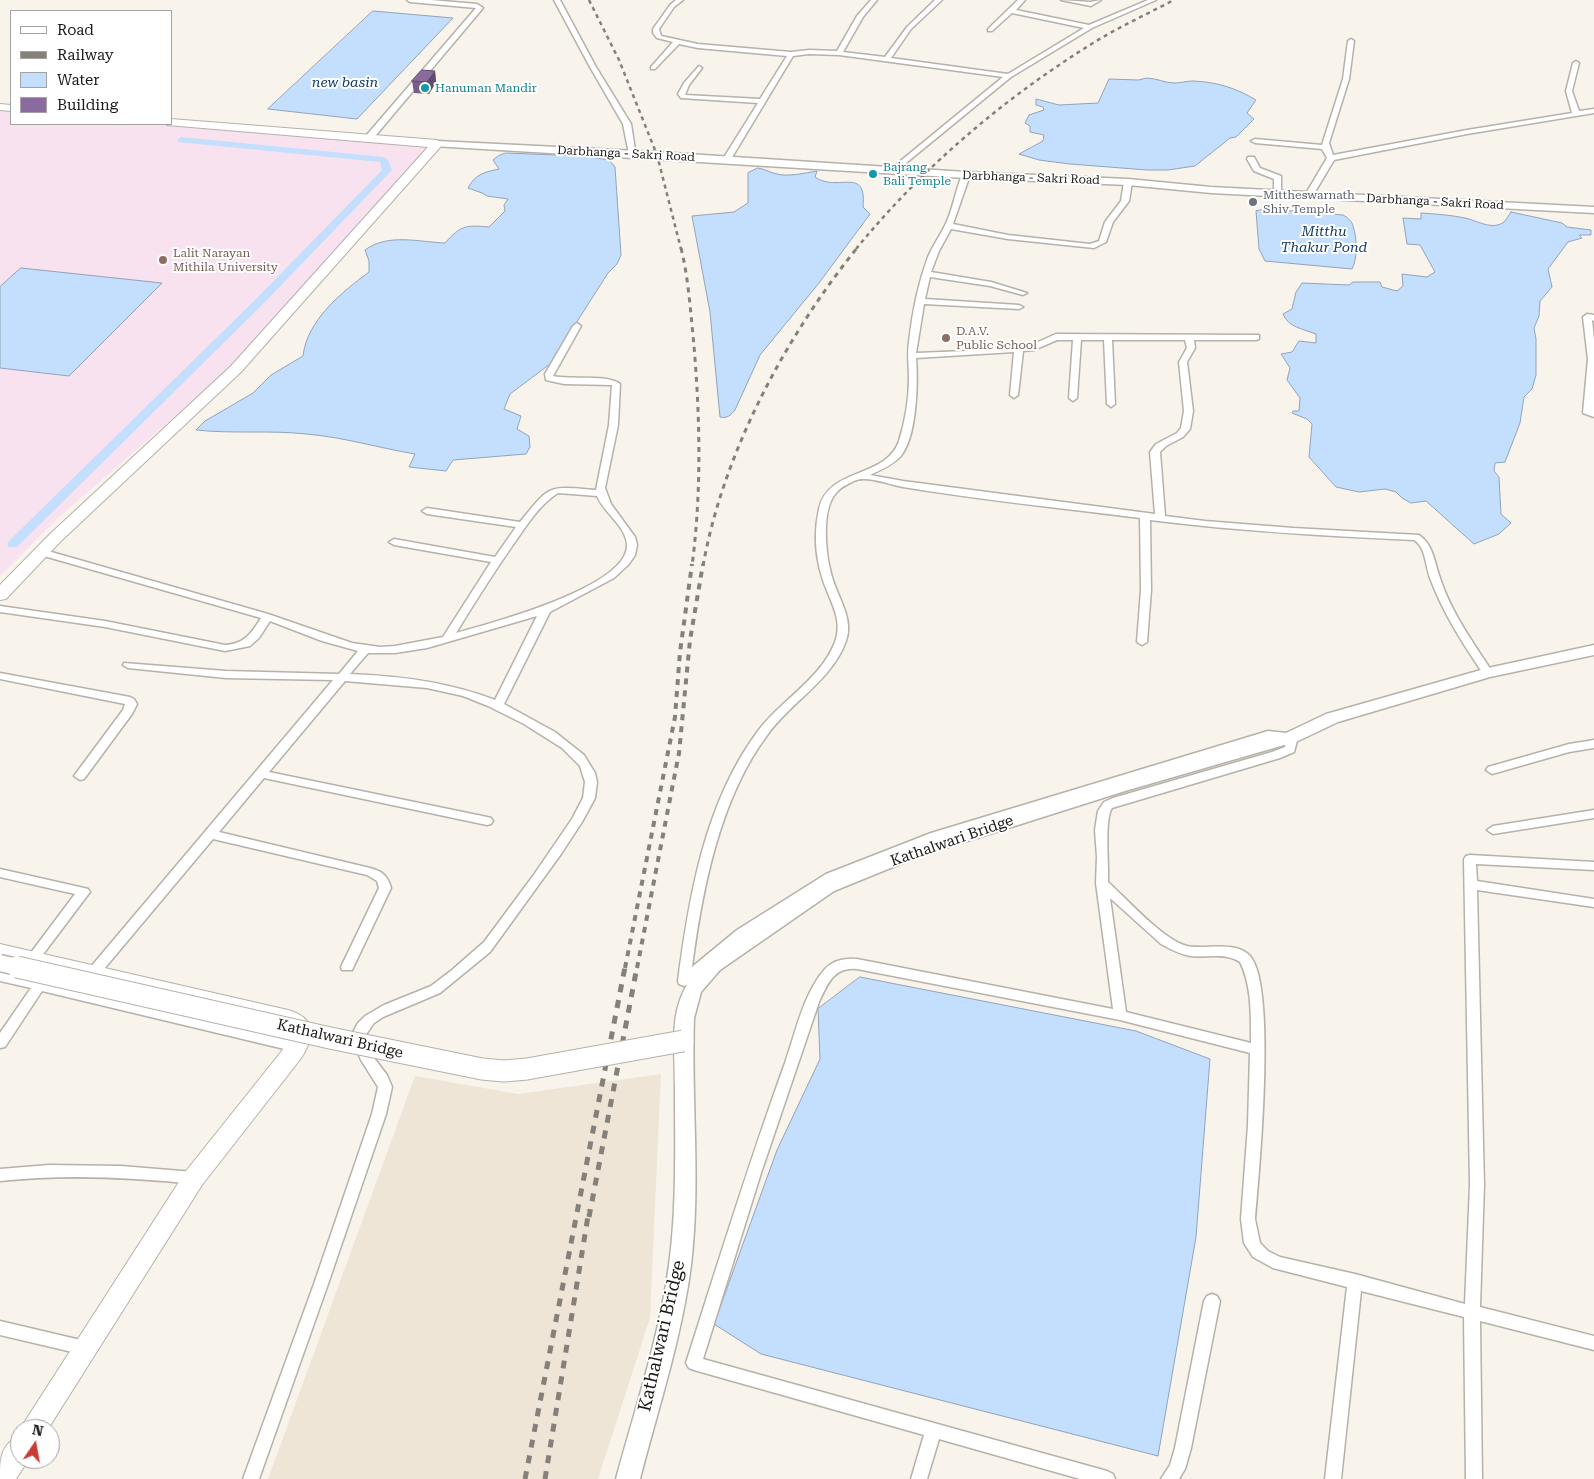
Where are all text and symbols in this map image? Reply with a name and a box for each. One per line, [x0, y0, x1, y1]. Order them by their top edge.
legend [10, 10, 172, 125]
text: Road [57, 21, 94, 39]
text: Railway [57, 46, 114, 64]
text: Water [57, 71, 99, 89]
water label: new basin [312, 75, 378, 91]
place label: Hanuman Mandir [435, 81, 537, 95]
marker: Hanuman Mandir [419, 82, 431, 94]
text: Building [57, 96, 118, 114]
street label: Darbhanga - Sakri Road [557, 143, 695, 165]
place label: Bajrang Bali Temple [883, 160, 951, 188]
marker: Bajrang Bali Temple [867, 168, 879, 180]
street label: Darbhanga - Sakri Road [962, 168, 1100, 188]
place label: Mittheswarnath Shiv Temple [1263, 188, 1355, 216]
street label: Darbhanga - Sakri Road [1366, 191, 1504, 213]
marker: Mittheswarnath Shiv Temple [1247, 196, 1259, 208]
water label: Mitthu Thakur Pond [1281, 224, 1367, 256]
place label: Lalit Narayan Mithila University [173, 246, 278, 274]
marker: Lalit Narayan Mithila University [157, 254, 169, 266]
place label: D.A.V. Public School [956, 324, 1037, 352]
marker: D.A.V. Public School [940, 332, 952, 344]
street label: Kathalwari Bridge [888, 812, 1016, 870]
street label: Kathalwari Bridge [275, 1016, 405, 1062]
street label: Kathalwari Bridge [634, 1258, 690, 1414]
north arrow [10, 1419, 60, 1469]
text: N [31, 1421, 45, 1439]

